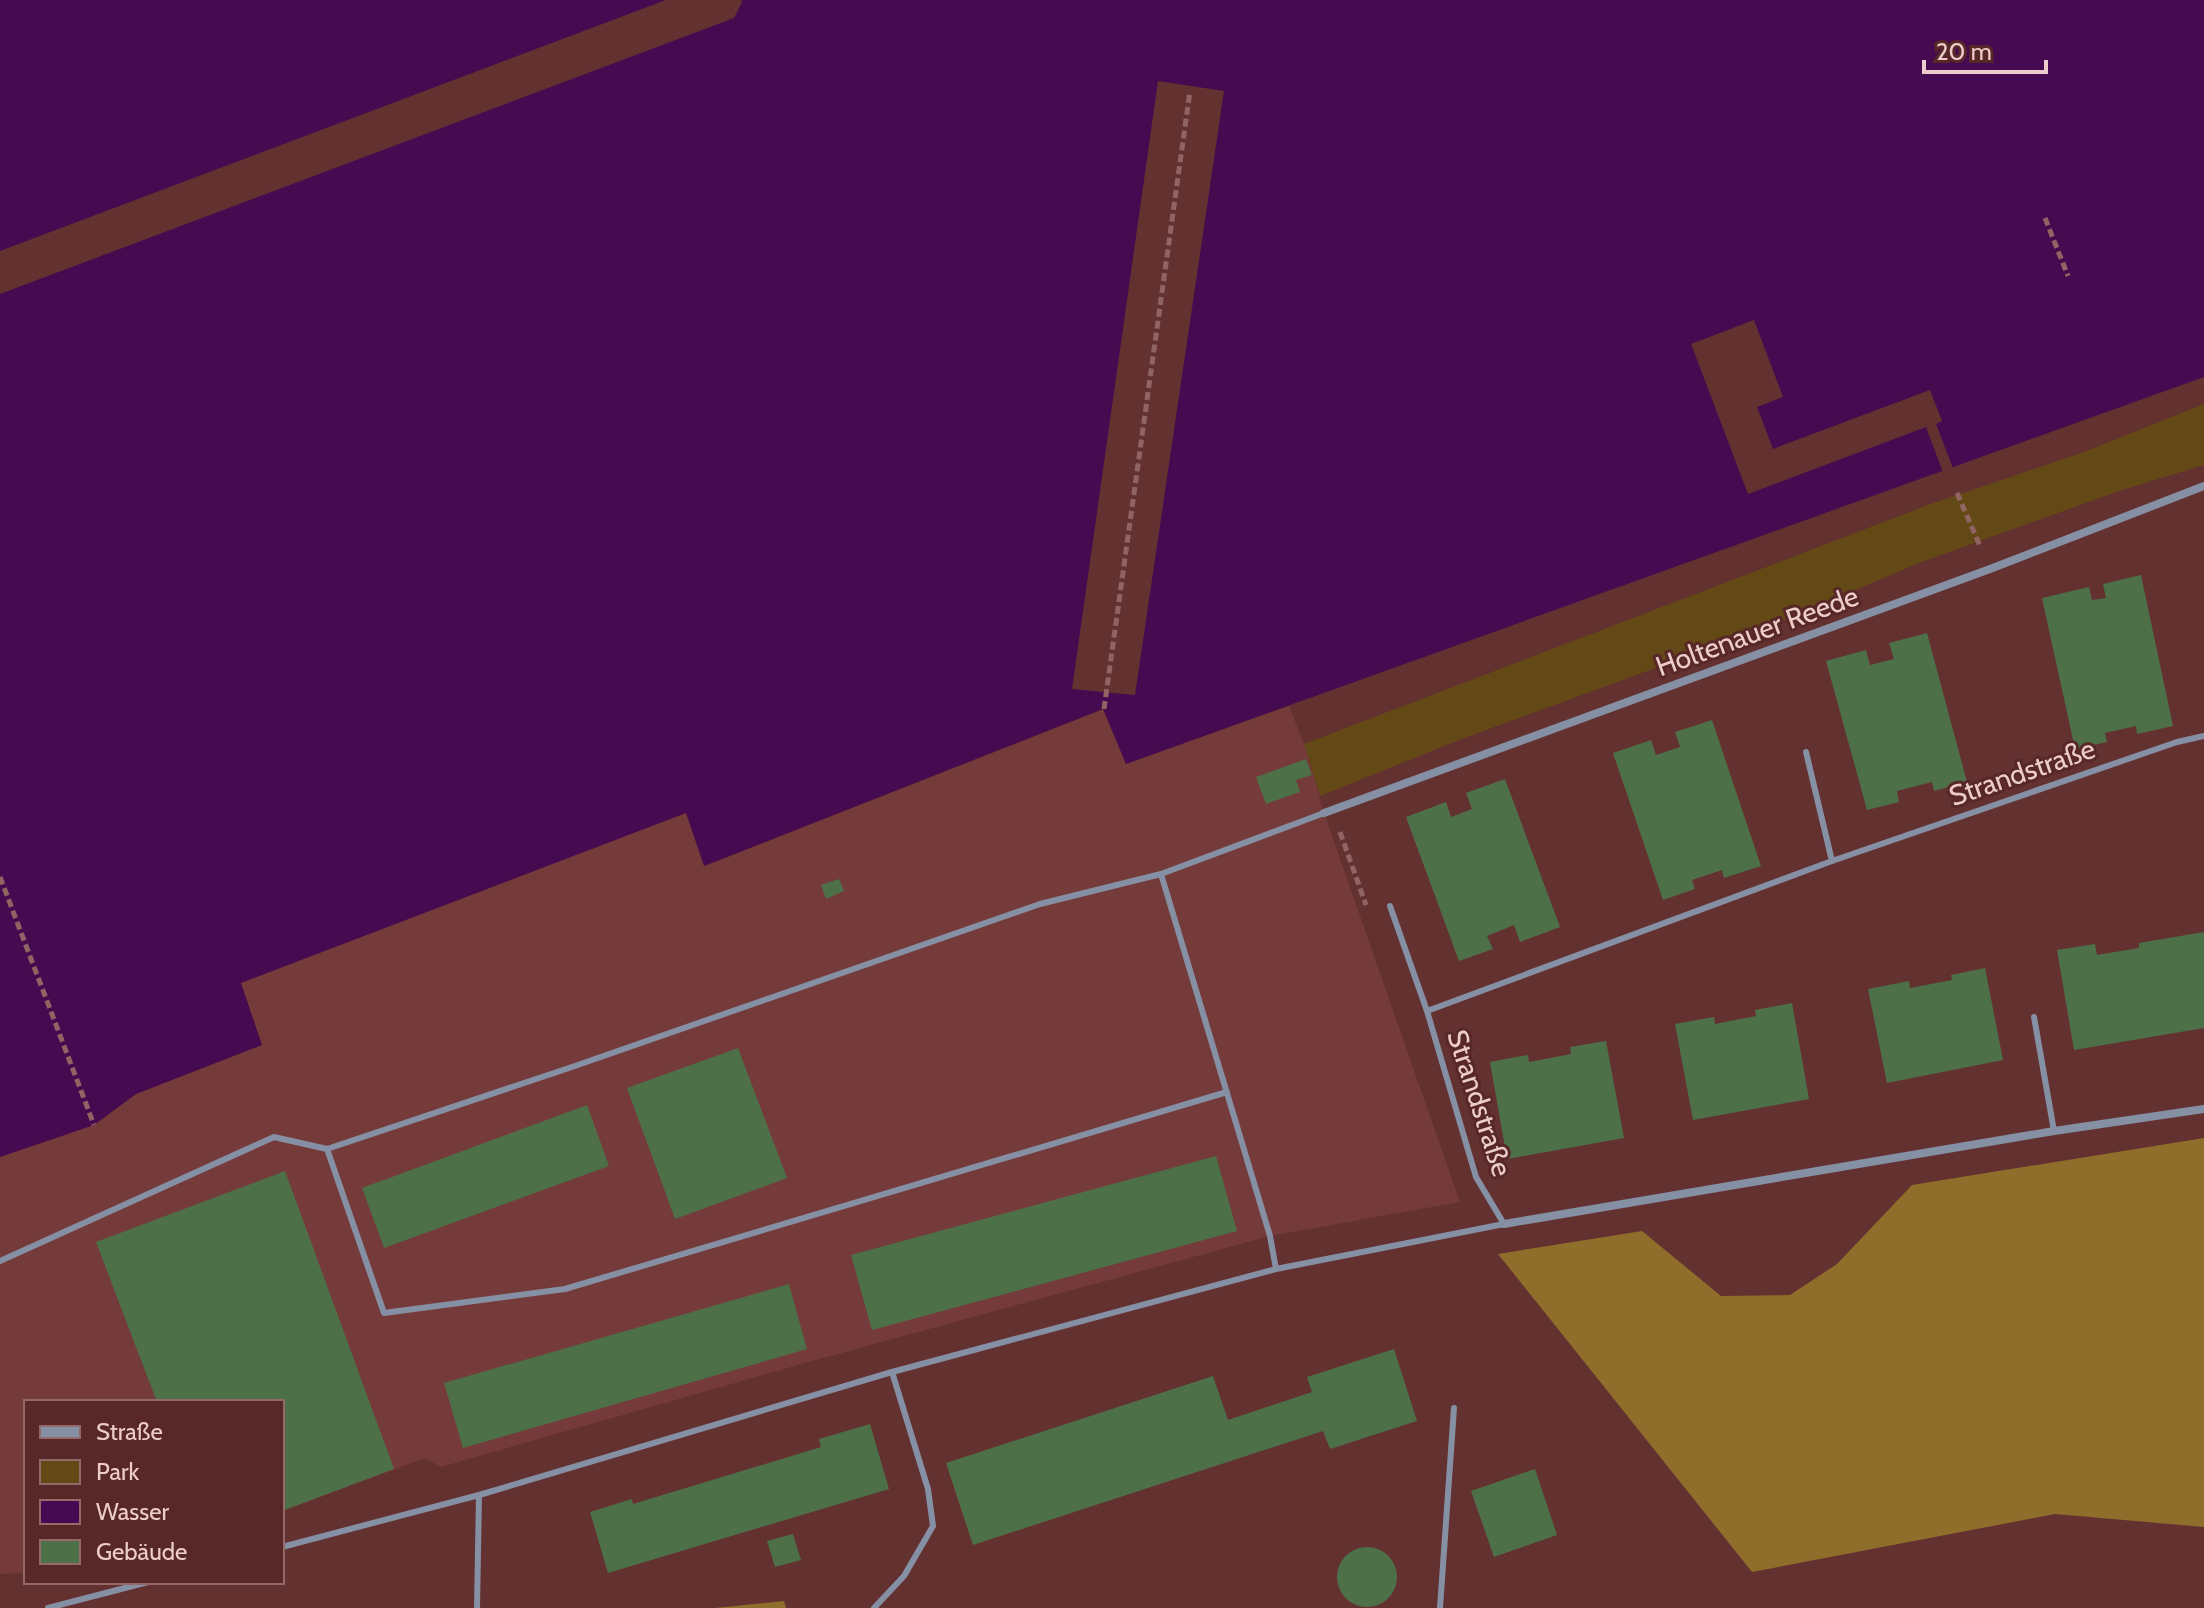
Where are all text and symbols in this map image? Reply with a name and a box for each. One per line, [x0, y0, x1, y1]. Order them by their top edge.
scale bar [1924, 24, 2046, 74]
text: 20 m [1936, 37, 1992, 66]
street label: Holtenauer Reede [1651, 579, 1863, 683]
street label: Strandstraße [1945, 731, 2099, 813]
street label: Strandstraße [1440, 1025, 1520, 1181]
legend [24, 1400, 284, 1584]
text: Straße [96, 1417, 163, 1446]
text: Park [96, 1457, 139, 1486]
text: Wasser [96, 1497, 169, 1526]
text: Gebäude [96, 1537, 187, 1566]

